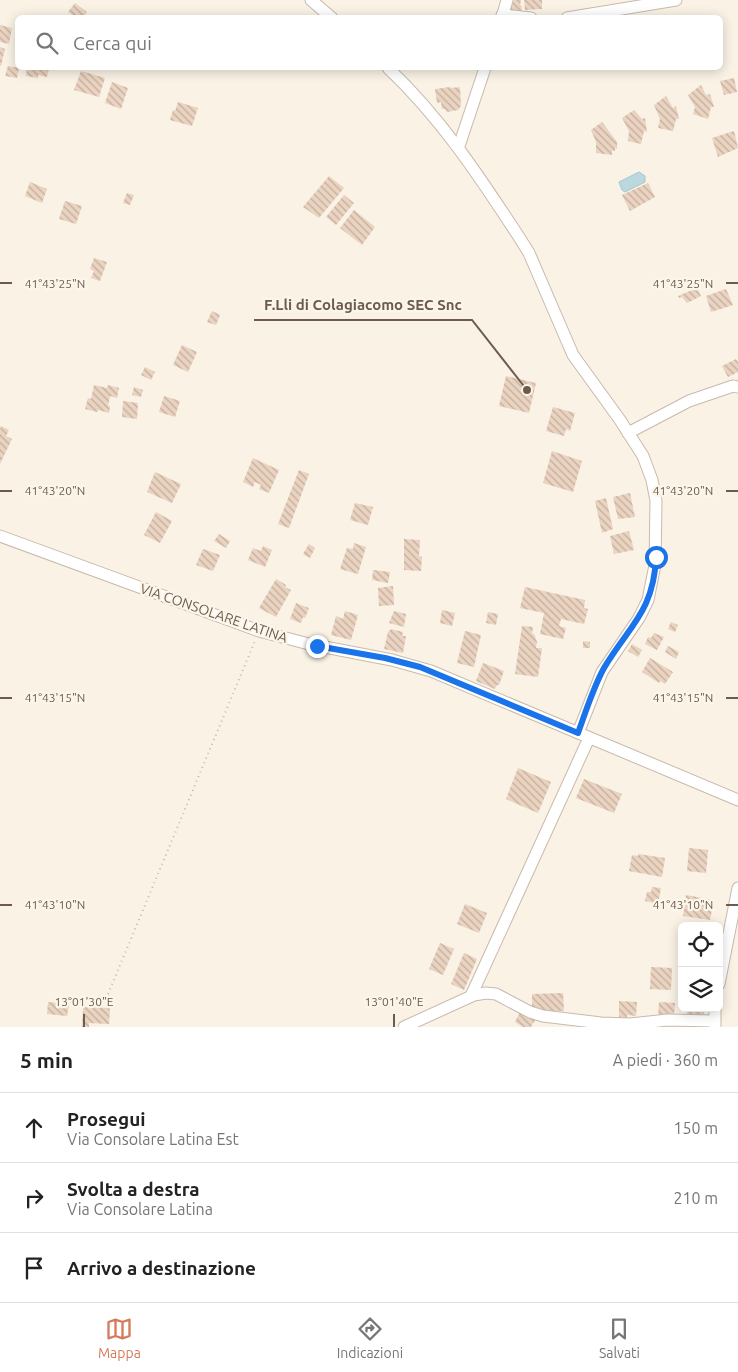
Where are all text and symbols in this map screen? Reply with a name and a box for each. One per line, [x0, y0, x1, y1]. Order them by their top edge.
search box [15, 15, 723, 70]
icon: search [33, 29, 61, 57]
text: Cerca qui [73, 32, 152, 54]
text: 41°43'25"N [25, 277, 85, 290]
text: 41°43'25"N [653, 277, 713, 290]
callout: F.Lli di Colagiacomo SEC Snc [254, 290, 472, 320]
text: F.Lli di Colagiacomo SEC Snc [264, 296, 462, 313]
text: 41°43'20"N [25, 484, 85, 497]
text: 41°43'20"N [653, 484, 713, 497]
route start [645, 546, 668, 569]
street label: VIA CONSOLARE LATINA [138, 580, 290, 646]
route end [306, 635, 329, 658]
text: 41°43'15"N [25, 691, 85, 704]
text: 41°43'15"N [653, 691, 713, 704]
text: 41°43'10"N [25, 898, 85, 911]
text: 41°43'10"N [653, 898, 713, 911]
map controls [678, 922, 723, 1012]
button: locate [678, 922, 723, 967]
button: layers [678, 967, 723, 1012]
text: 13°01'30"E [55, 995, 114, 1008]
text: 13°01'40"E [365, 995, 424, 1008]
text: 5 min [20, 1048, 73, 1072]
text: A piedi · 360 m [613, 1051, 718, 1069]
text: Prosegui [67, 1108, 146, 1130]
icon: ahead [20, 1114, 48, 1142]
text: 150 m [673, 1119, 718, 1137]
text: Via Consolare Latina Est [67, 1130, 239, 1148]
text: Svolta a destra [67, 1178, 200, 1200]
icon: right [20, 1184, 48, 1212]
text: 210 m [673, 1189, 718, 1207]
text: Via Consolare Latina [67, 1200, 213, 1218]
icon: arrive [20, 1254, 48, 1282]
text: Arrivo a destinazione [67, 1257, 256, 1279]
tab: Mappa [98, 1315, 141, 1361]
tab: Indicazioni [337, 1315, 403, 1361]
tab: Salvati [599, 1315, 640, 1361]

